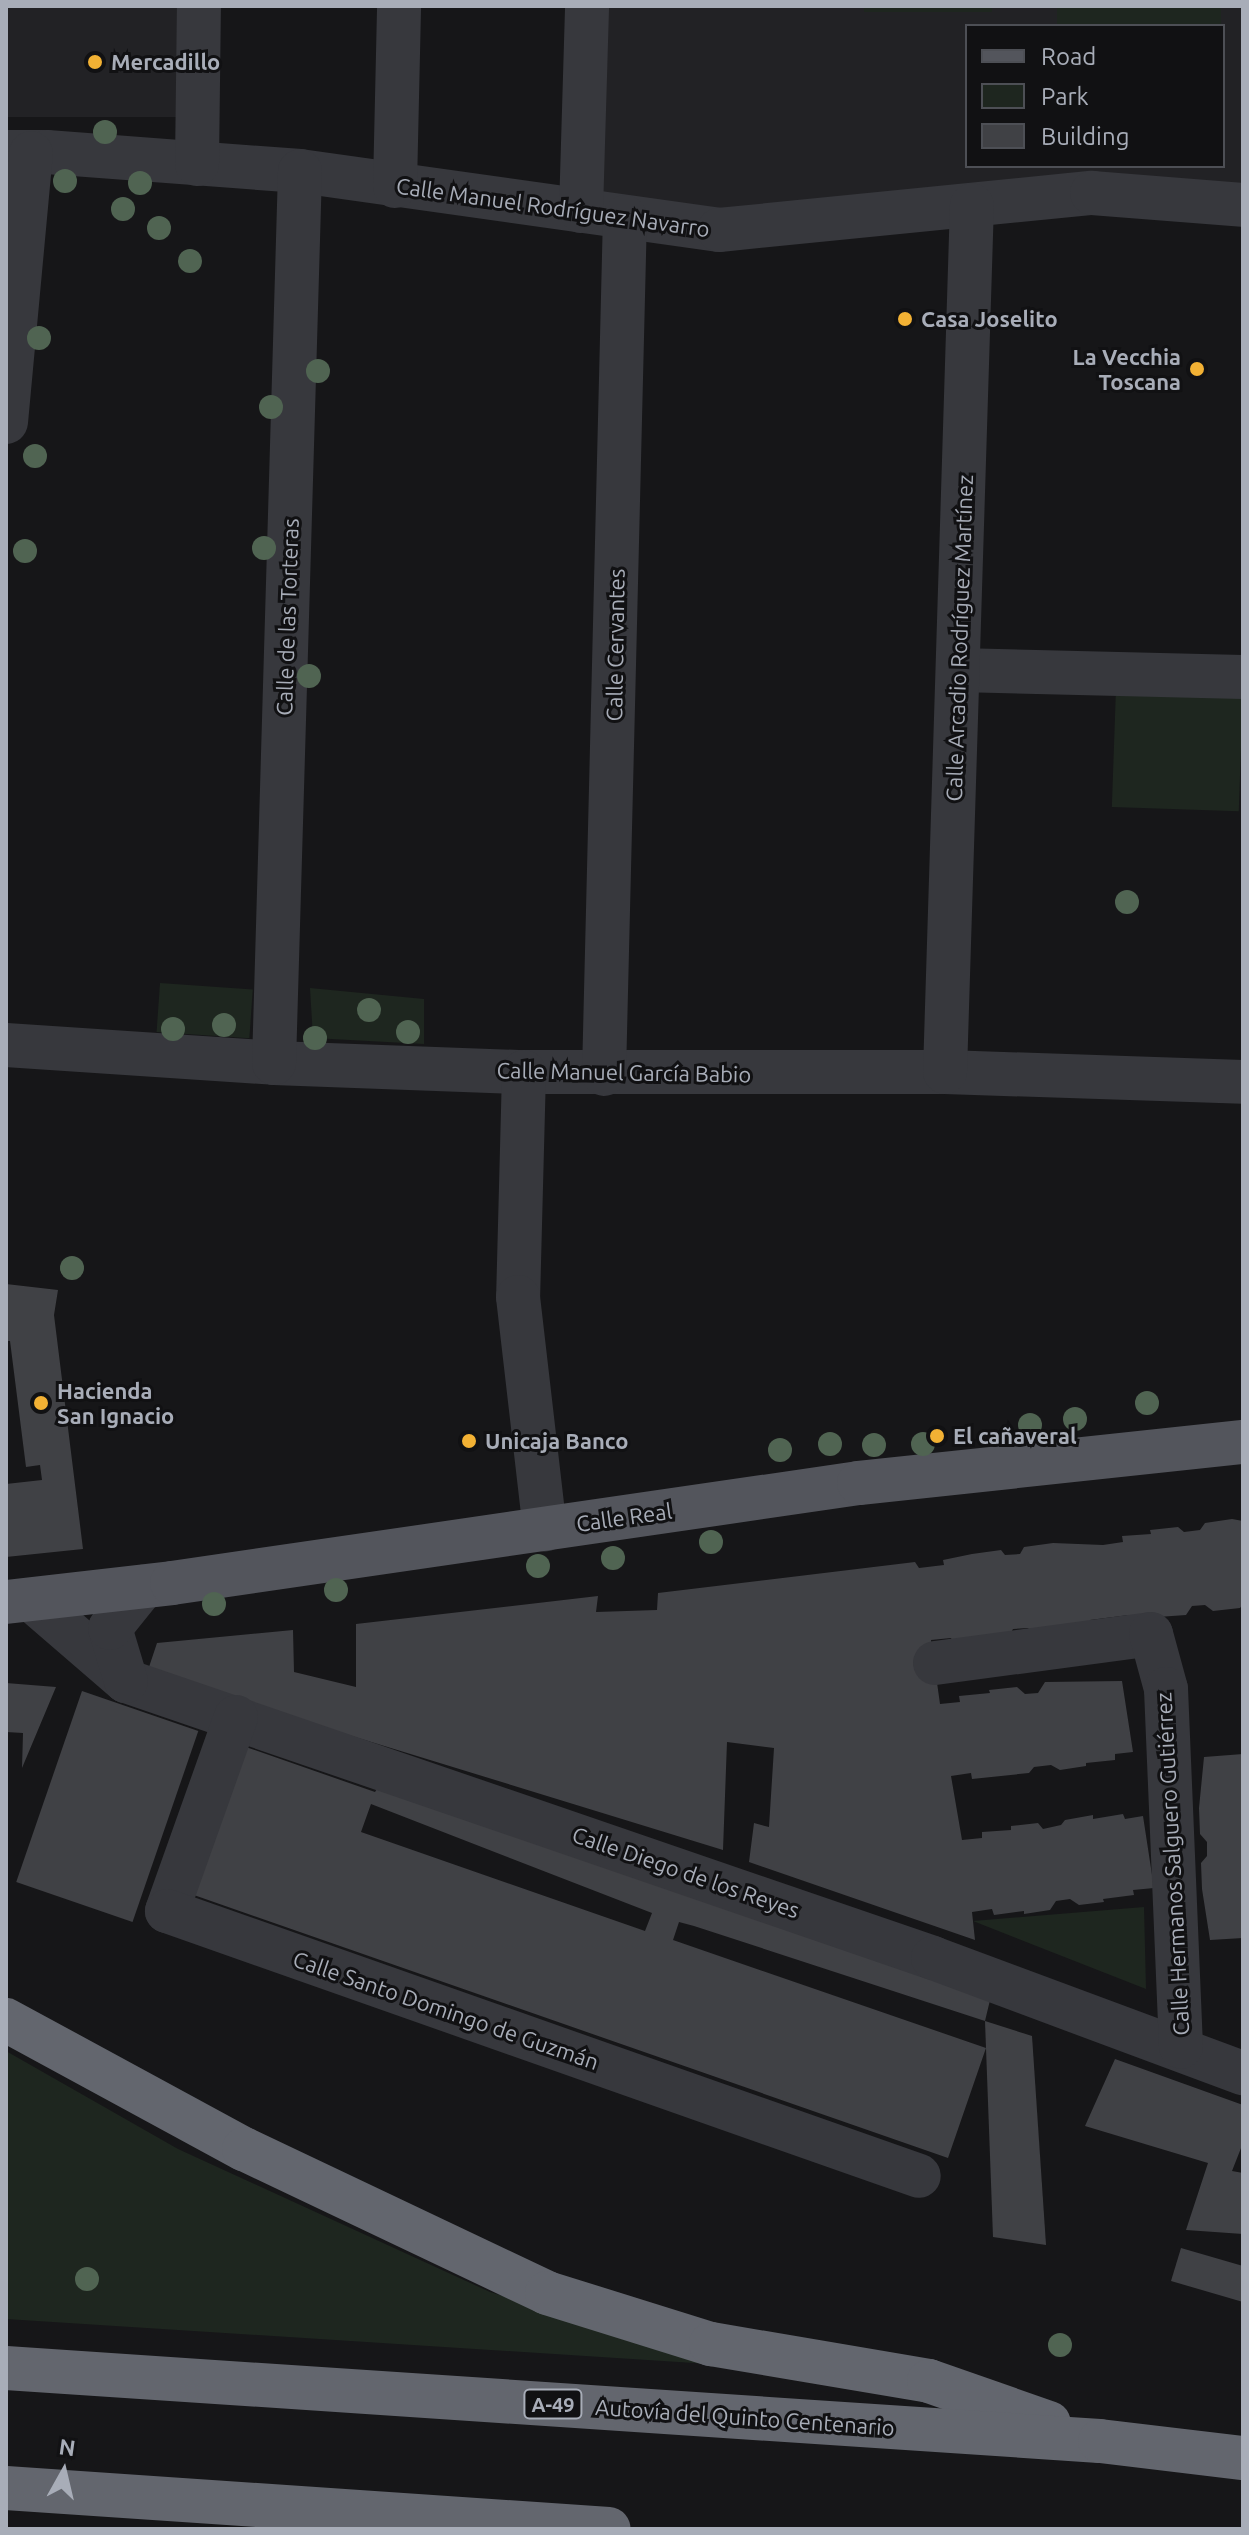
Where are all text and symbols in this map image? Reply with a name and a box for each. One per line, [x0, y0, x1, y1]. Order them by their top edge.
legend [965, 24, 1225, 168]
text: Road [1041, 43, 1096, 70]
place label: Mercadillo [111, 49, 220, 75]
marker: Mercadillo [86, 53, 104, 71]
text: Park [1041, 83, 1089, 110]
text: Building [1041, 123, 1129, 150]
street label: Calle Manuel Rodríguez Navarro [395, 172, 711, 242]
place label: Casa Joselito [921, 306, 1058, 332]
marker: Casa Joselito [896, 310, 914, 328]
place label: La Vecchia Toscana [1072, 343, 1181, 394]
marker: La Vecchia Toscana [1188, 360, 1206, 378]
street label: Calle Arcadio Rodríguez Martínez [940, 474, 978, 802]
street label: Calle de las Torteras [270, 518, 304, 716]
street label: Calle Cervantes [600, 568, 630, 722]
street label: Calle Manuel García Babio [497, 1057, 751, 1087]
place label: Hacienda San Ignacio [57, 1377, 174, 1428]
marker: Hacienda San Ignacio [32, 1394, 50, 1412]
place label: El cañaveral [953, 1423, 1077, 1449]
marker: El cañaveral [928, 1427, 946, 1445]
place label: Unicaja Banco [485, 1428, 628, 1454]
marker: Unicaja Banco [460, 1432, 478, 1450]
street label: Calle Real [574, 1497, 674, 1537]
street label: Calle Hermanos Salguero Gutiérrez [1150, 1692, 1194, 2036]
street label: Calle Diego de los Reyes [569, 1821, 803, 1923]
street label: Calle Santo Domingo de Guzmán [290, 1945, 602, 2075]
road number: A-49 [523, 2388, 583, 2420]
street label: Autovía del Quinto Centenario [594, 2393, 896, 2441]
north arrow [24, 2431, 104, 2511]
text: N [58, 2433, 77, 2460]

